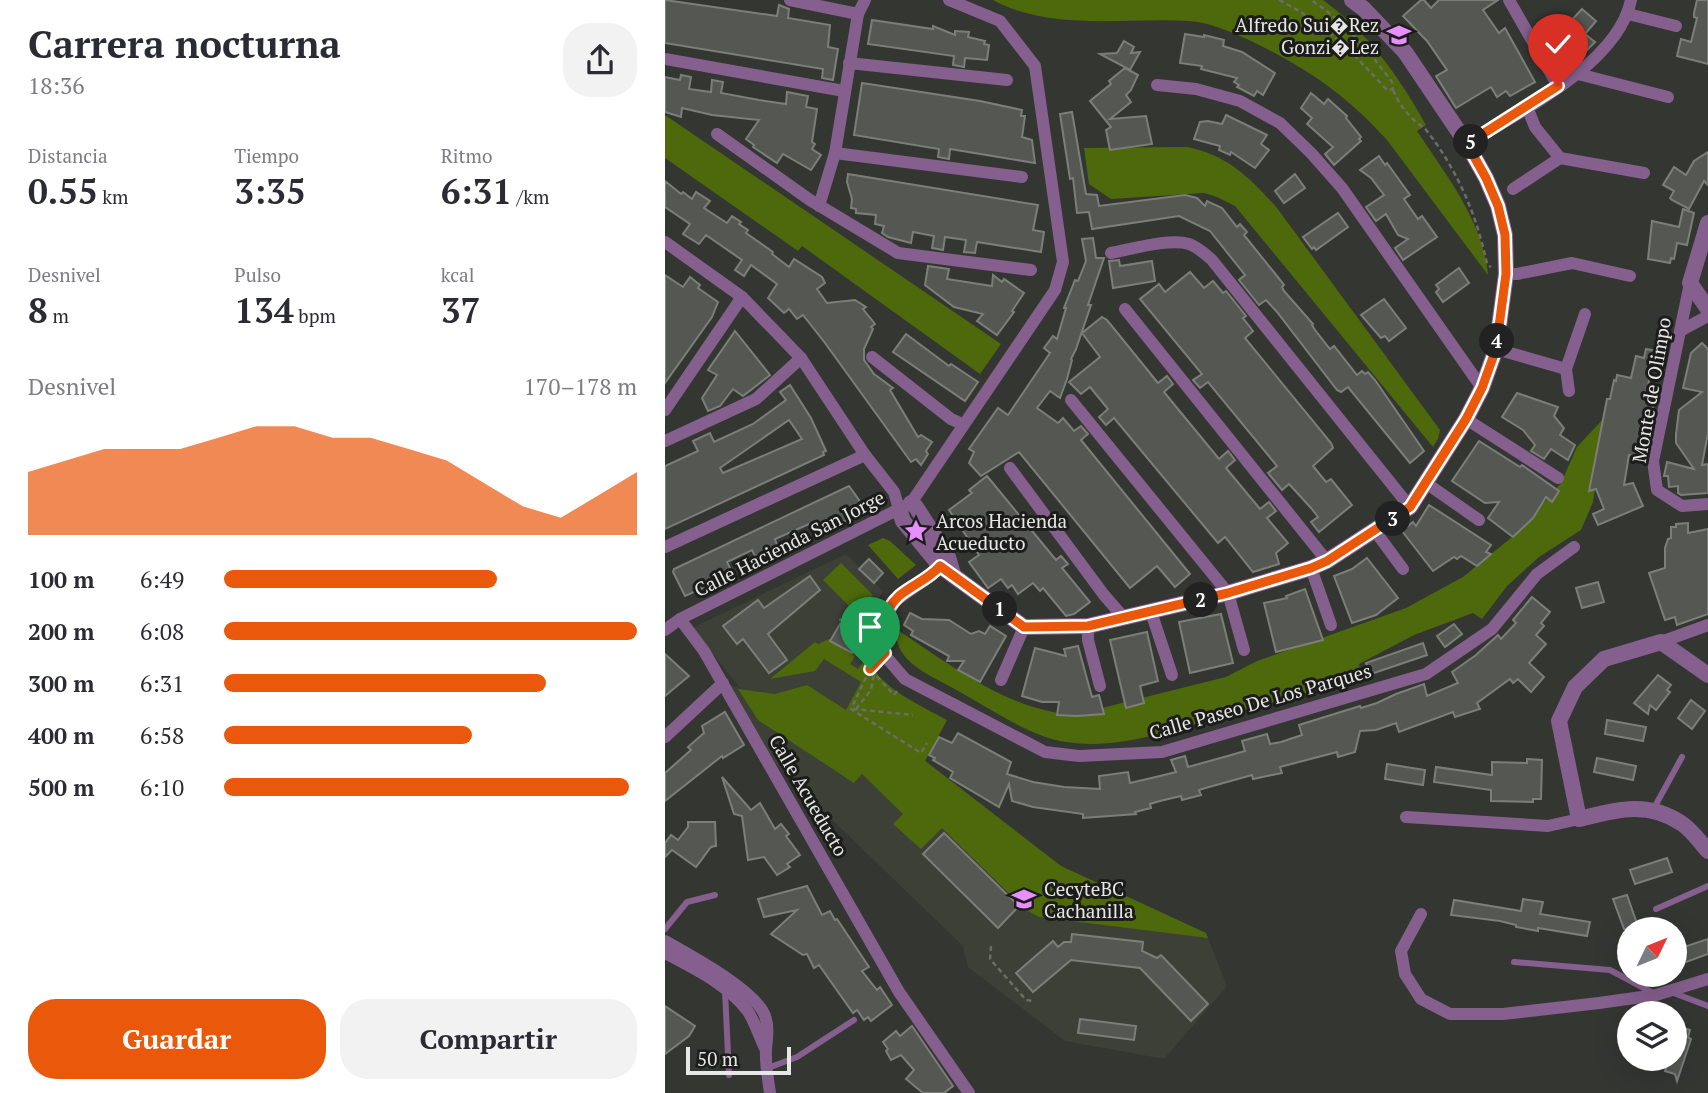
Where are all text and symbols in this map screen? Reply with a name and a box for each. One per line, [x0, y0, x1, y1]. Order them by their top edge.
place label: Alfredo Sui�Rez Gonzi�Lez [1235, 12, 1379, 59]
pin [1528, 14, 1588, 86]
text: Carrera nocturna [28, 19, 341, 69]
school or university icon: Alfredo Sui�Rez Gonzi�Lez [1385, 21, 1413, 49]
button: share [563, 23, 637, 97]
icon: check [1539, 25, 1577, 63]
text: 18:36 [28, 70, 85, 101]
pin: 5 [1453, 124, 1489, 160]
text: 5 [1465, 129, 1476, 154]
text: Distancia [28, 143, 108, 168]
text: Tiempo [234, 143, 299, 168]
text: Ritmo [441, 143, 492, 168]
text: 0.55 [28, 168, 98, 214]
text: 3:35 [234, 168, 306, 214]
text: 6:31 [441, 168, 512, 214]
text: km [98, 184, 129, 209]
text: /km [512, 184, 549, 209]
text: Desnivel [28, 262, 101, 287]
text: Pulso [234, 262, 281, 287]
text: kcal [441, 262, 474, 287]
text: 8 [28, 287, 48, 333]
text: 134 [234, 287, 294, 333]
text: 37 [441, 287, 480, 333]
text: m [48, 303, 69, 328]
text: bpm [294, 303, 336, 328]
street label: Monte de Olimpo [1626, 315, 1676, 465]
pin: 4 [1479, 324, 1515, 358]
text: 4 [1491, 328, 1502, 353]
text: Desnivel [28, 371, 116, 402]
text: 170–178 m [524, 371, 637, 402]
street label: Calle Hacienda San Jorge [690, 484, 888, 602]
pin: 3 [1375, 502, 1411, 536]
text: 3 [1387, 506, 1398, 531]
place label: Arcos Hacienda Acueducto [936, 508, 1068, 555]
place icon: Arcos Hacienda Acueducto [902, 517, 930, 545]
text: 100 m [28, 564, 94, 595]
text: 6:49 [140, 564, 184, 595]
pin: 2 [1183, 582, 1219, 618]
text: 2 [1195, 587, 1206, 612]
pin: 1 [983, 592, 1017, 626]
text: 1 [994, 596, 1005, 621]
pin [840, 597, 900, 669]
icon: arrive [851, 608, 889, 646]
text: 200 m [28, 616, 94, 647]
text: 6:08 [140, 616, 184, 647]
street label: Calle Paseo De Los Parques [1146, 657, 1374, 745]
text: 300 m [28, 668, 94, 699]
text: 6:31 [140, 668, 184, 699]
text: 400 m [28, 720, 94, 751]
text: 6:58 [140, 720, 184, 751]
street label: Calle Acueducto [764, 730, 854, 860]
text: 500 m [28, 772, 94, 803]
text: 6:10 [140, 772, 184, 803]
place label: CecyteBC Cachanilla [1044, 876, 1134, 923]
school or university icon: CecyteBC Cachanilla [1010, 885, 1038, 913]
north arrow [1617, 917, 1687, 987]
map controls [1617, 917, 1687, 1071]
button: Guardar [28, 999, 326, 1079]
button: Compartir [340, 999, 637, 1079]
button: layers [1617, 1001, 1687, 1071]
scale bar [686, 1044, 791, 1076]
text: 50 m [697, 1046, 738, 1071]

